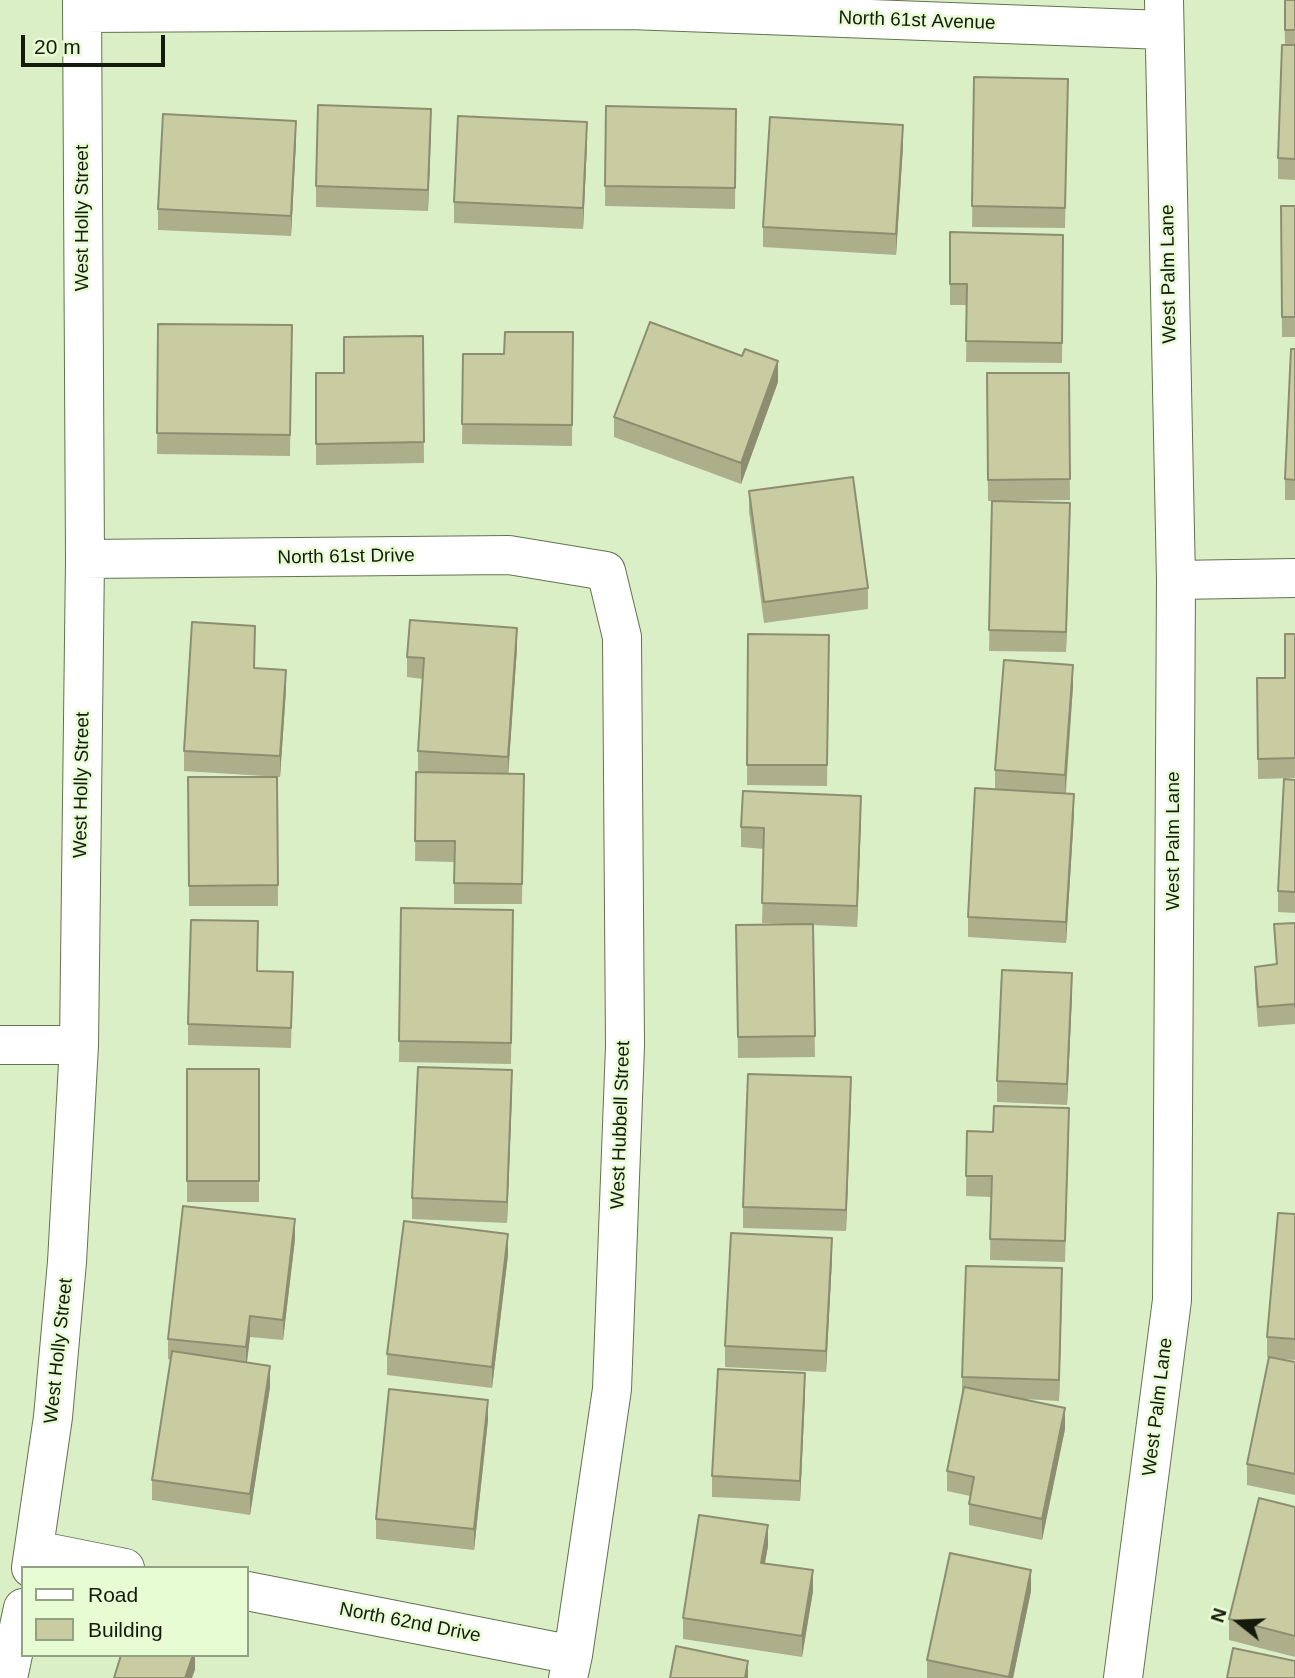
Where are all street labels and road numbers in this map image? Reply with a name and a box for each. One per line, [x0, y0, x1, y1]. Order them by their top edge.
street label: North 61st Avenue [838, 7, 996, 35]
street label: West Holly Street [72, 145, 94, 291]
street label: West Palm Lane [1156, 204, 1182, 344]
street label: North 61st Drive [277, 544, 415, 570]
street label: West Holly Street [69, 712, 95, 858]
street label: West Palm Lane [1163, 771, 1185, 911]
street label: West Hubbell Street [607, 1040, 635, 1210]
street label: West Holly Street [40, 1277, 78, 1425]
street label: West Palm Lane [1138, 1337, 1178, 1477]
street label: North 62nd Drive [337, 1598, 483, 1648]

